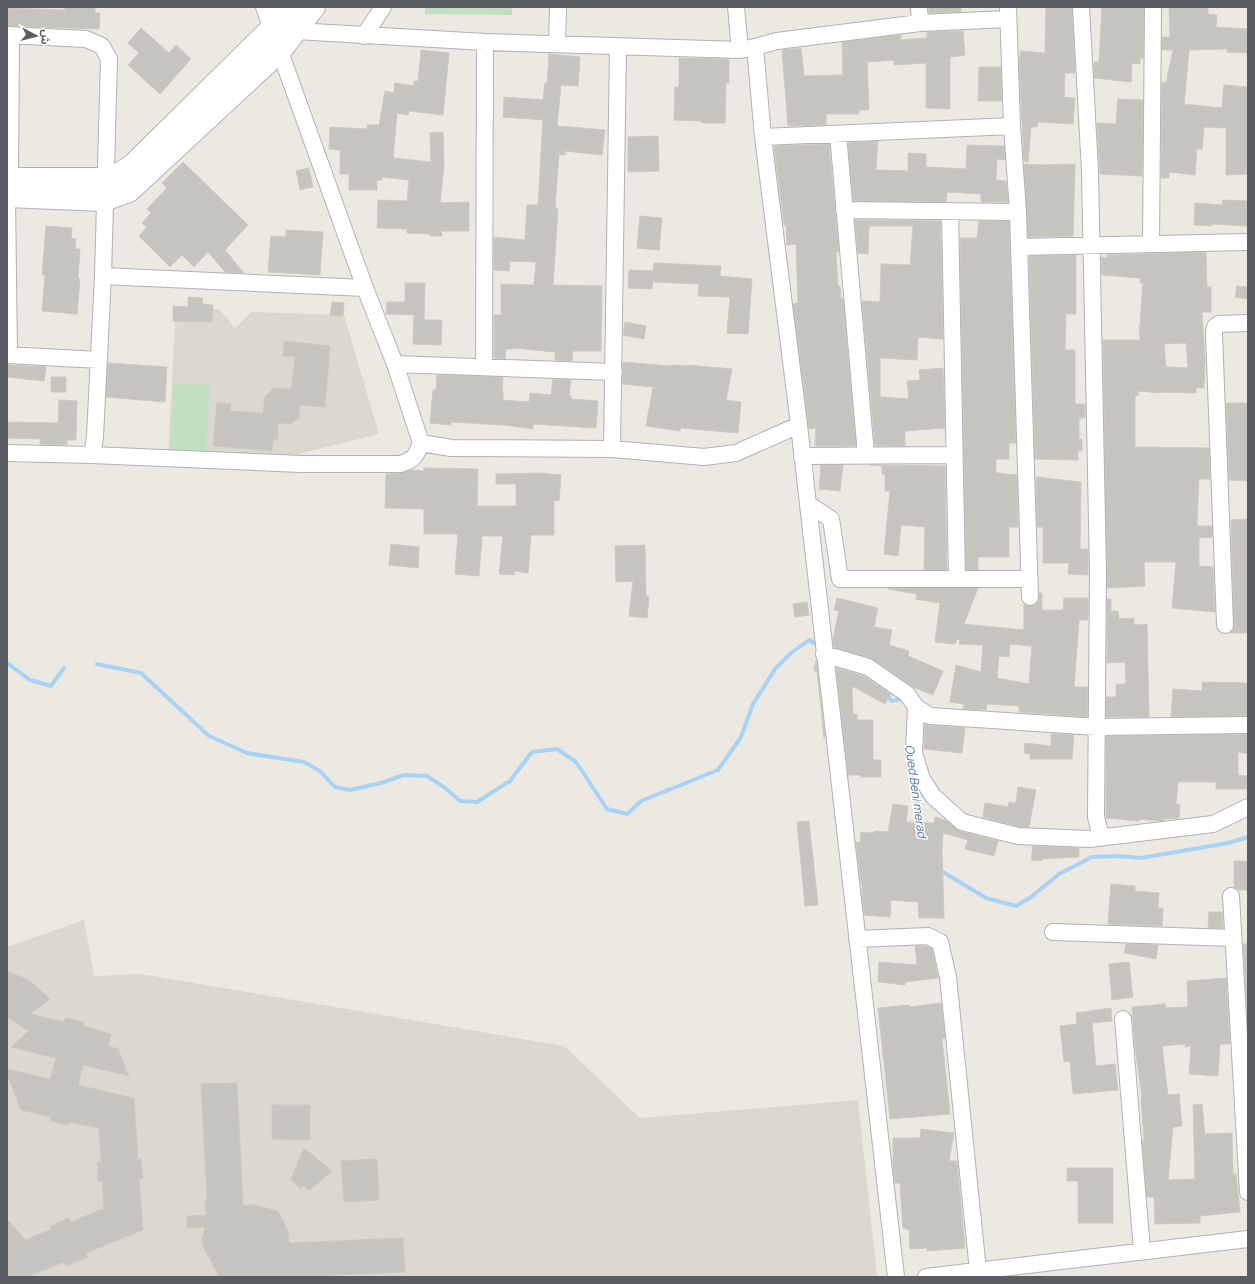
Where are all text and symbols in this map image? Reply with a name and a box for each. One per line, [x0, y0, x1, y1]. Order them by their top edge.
north arrow [16, 16, 56, 56]
text: ش [38, 29, 55, 46]
water label: Oued Beni merad [901, 743, 931, 841]

